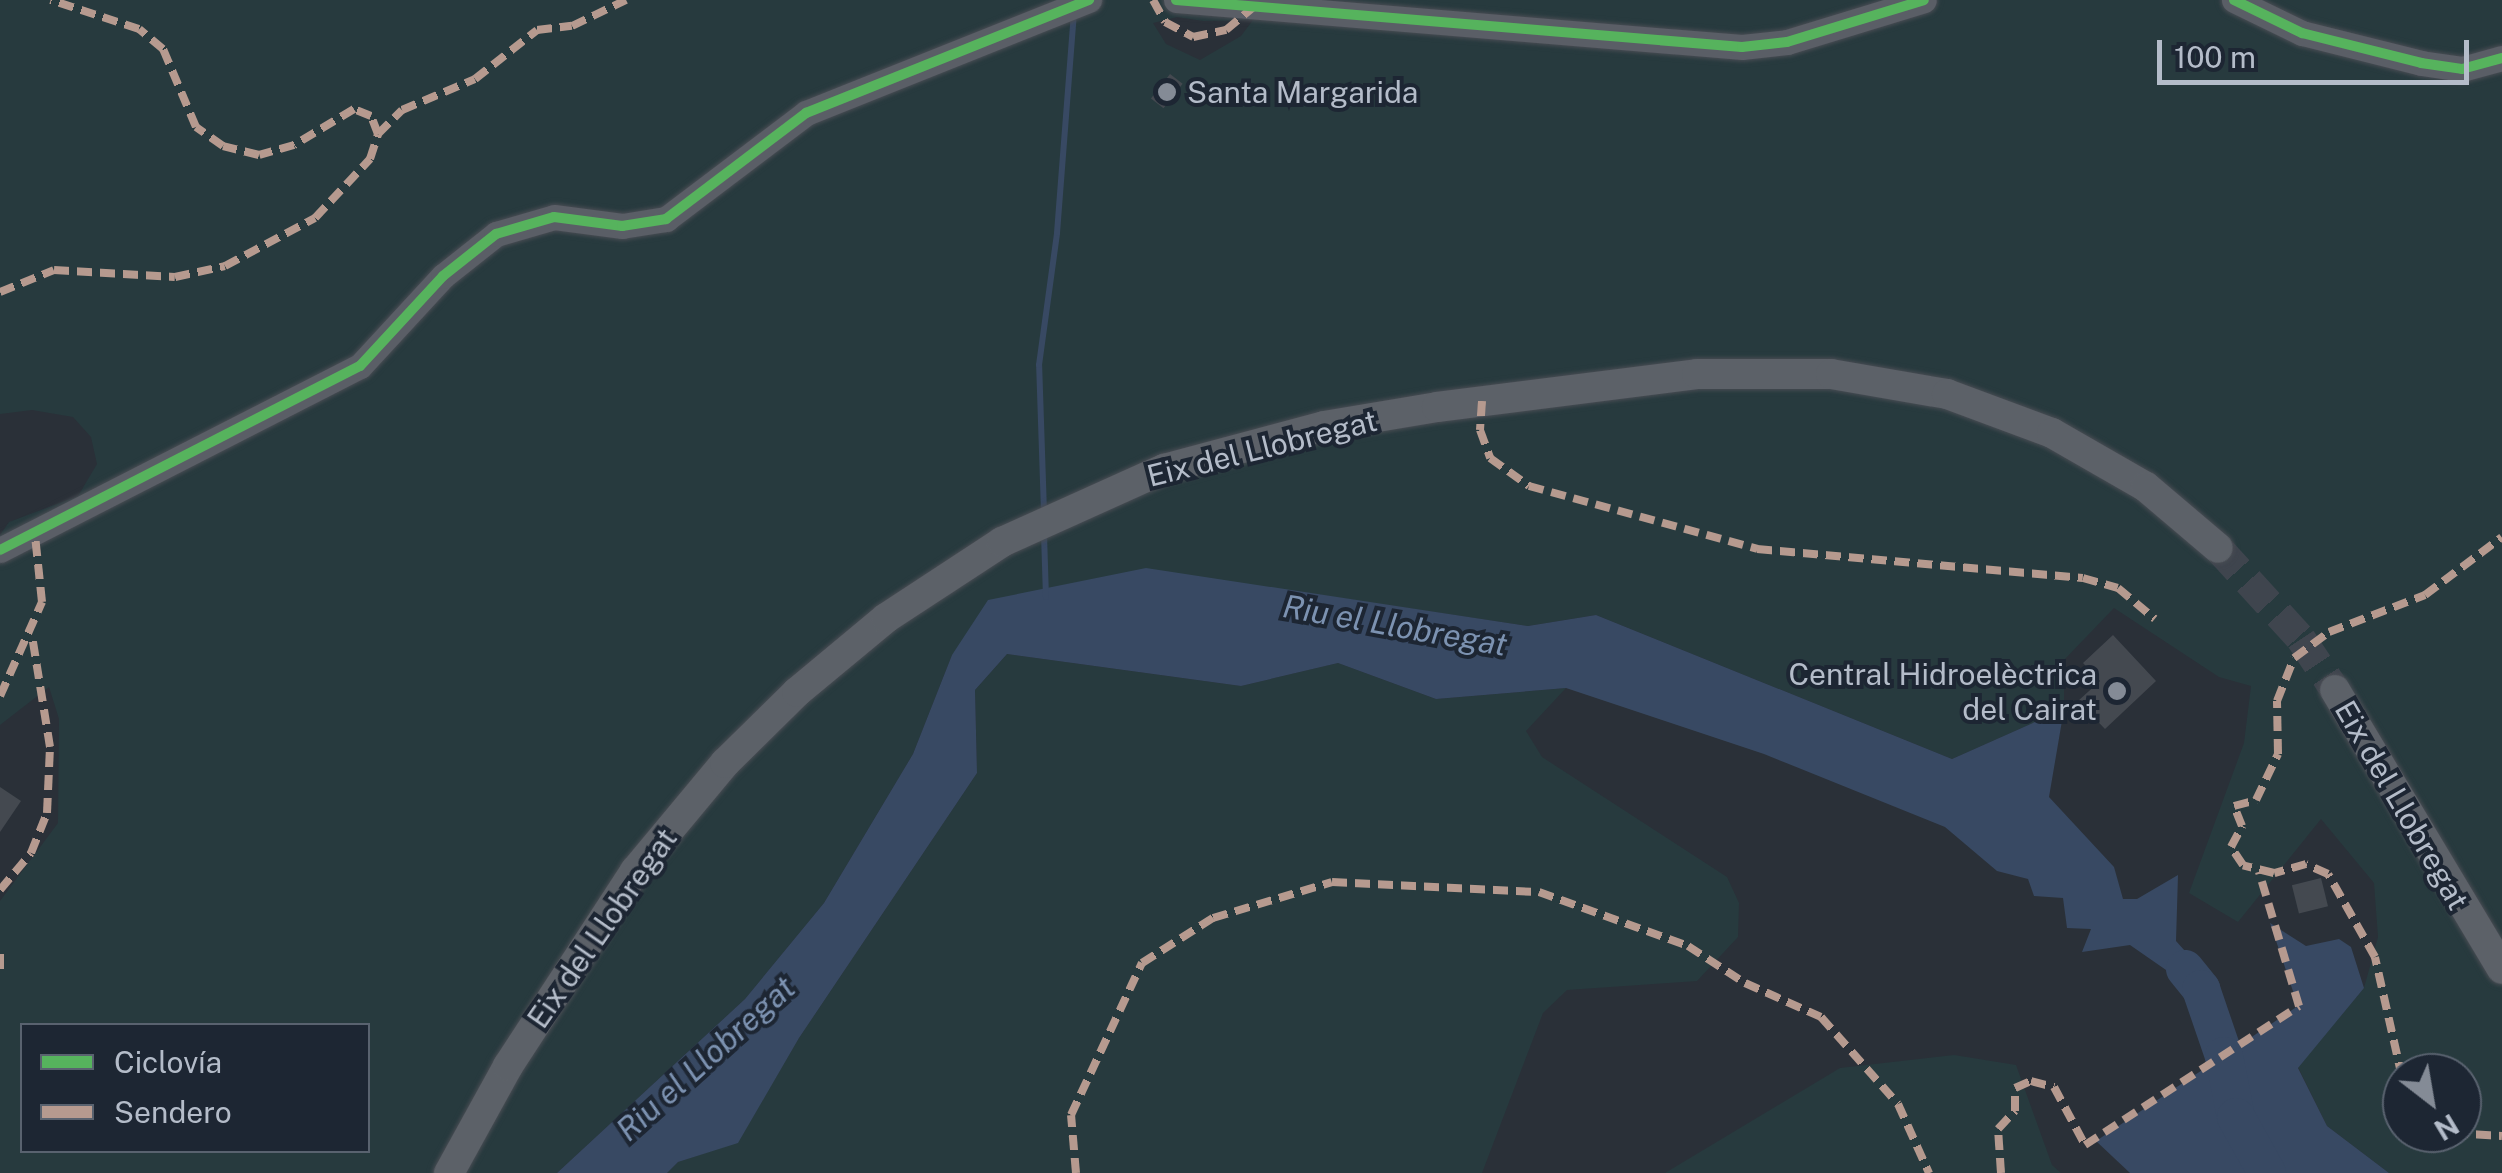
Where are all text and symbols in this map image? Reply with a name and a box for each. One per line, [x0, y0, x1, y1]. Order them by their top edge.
scale bar [2162, 20, 2474, 82]
text: 100 m [2174, 39, 2256, 75]
place label: Santa Margarida [1187, 74, 1418, 110]
marker: Santa Margarida [1156, 81, 1178, 103]
street label: Eix del Llobregat [1143, 402, 1381, 494]
water label: Riu el Llobregat [1280, 587, 1510, 665]
place label: Central Hidroelèctrica del Cairat [1788, 656, 2097, 726]
marker: Central Hidroelèctrica del Cairat [2106, 680, 2128, 702]
street label: Eix del Llobregat [2327, 694, 2477, 916]
street label: Eix del Llobregat [520, 821, 684, 1035]
water label: Riu el Llobregat [609, 969, 803, 1149]
legend [20, 1023, 370, 1153]
text: Ciclovía [114, 1044, 222, 1080]
north arrow [2382, 1053, 2482, 1153]
text: Sendero [114, 1094, 232, 1130]
text: N [2429, 1108, 2465, 1147]

